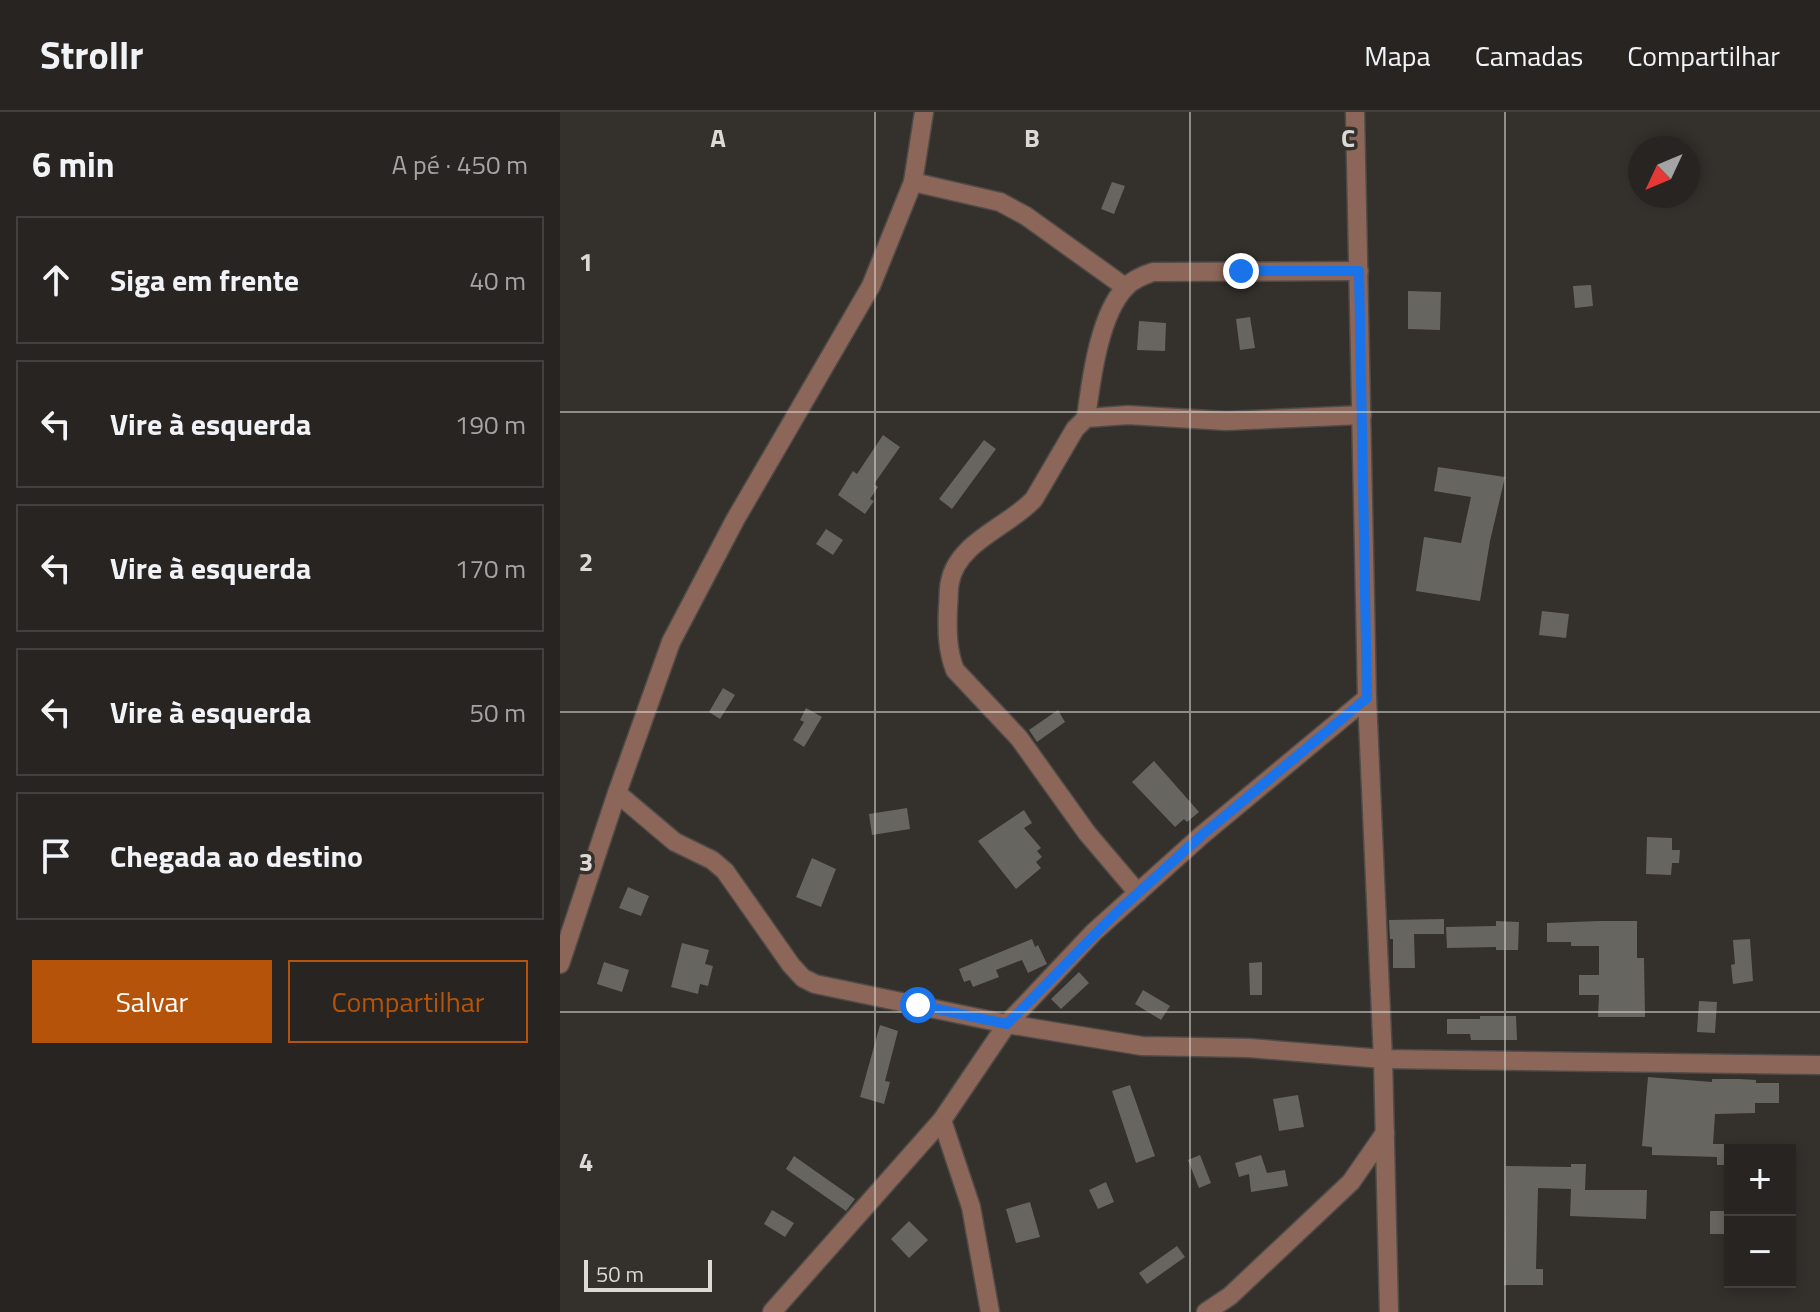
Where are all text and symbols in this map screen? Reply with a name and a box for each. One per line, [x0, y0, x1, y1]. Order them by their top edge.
text: Strollr [40, 26, 143, 84]
text: Mapa [1364, 34, 1431, 77]
text: Camadas [1475, 34, 1583, 77]
text: Compartilhar [1627, 34, 1780, 77]
text: A [710, 118, 726, 157]
text: B [1024, 118, 1040, 157]
text: C [1341, 118, 1355, 157]
north arrow [1628, 136, 1700, 208]
text: 6 min [32, 138, 115, 190]
text: A pé · 450 m [392, 145, 528, 184]
text: 1 [579, 242, 593, 281]
route end [1223, 253, 1259, 289]
text: Siga em frente [110, 257, 299, 303]
icon: ahead [34, 258, 78, 302]
text: 40 m [469, 261, 526, 300]
text: Vire à esquerda [110, 401, 311, 447]
icon: left [34, 402, 78, 446]
text: 190 m [455, 405, 526, 444]
text: 2 [579, 542, 593, 581]
text: Vire à esquerda [110, 545, 311, 591]
icon: left [34, 546, 78, 590]
text: 170 m [455, 549, 526, 588]
text: Vire à esquerda [110, 689, 311, 735]
icon: left [34, 690, 78, 734]
text: 50 m [469, 693, 526, 732]
text: Chegada ao destino [110, 833, 363, 879]
icon: arrive [34, 834, 78, 878]
text: 3 [579, 842, 593, 881]
button: Salvar [32, 960, 272, 1043]
button: Compartilhar [288, 960, 528, 1043]
route start [900, 987, 936, 1023]
text: 4 [579, 1142, 593, 1181]
map controls [1724, 1144, 1796, 1288]
button: + [1724, 1144, 1796, 1216]
button: − [1724, 1216, 1796, 1288]
scale bar [584, 1256, 712, 1292]
text: 50 m [596, 1257, 644, 1291]

